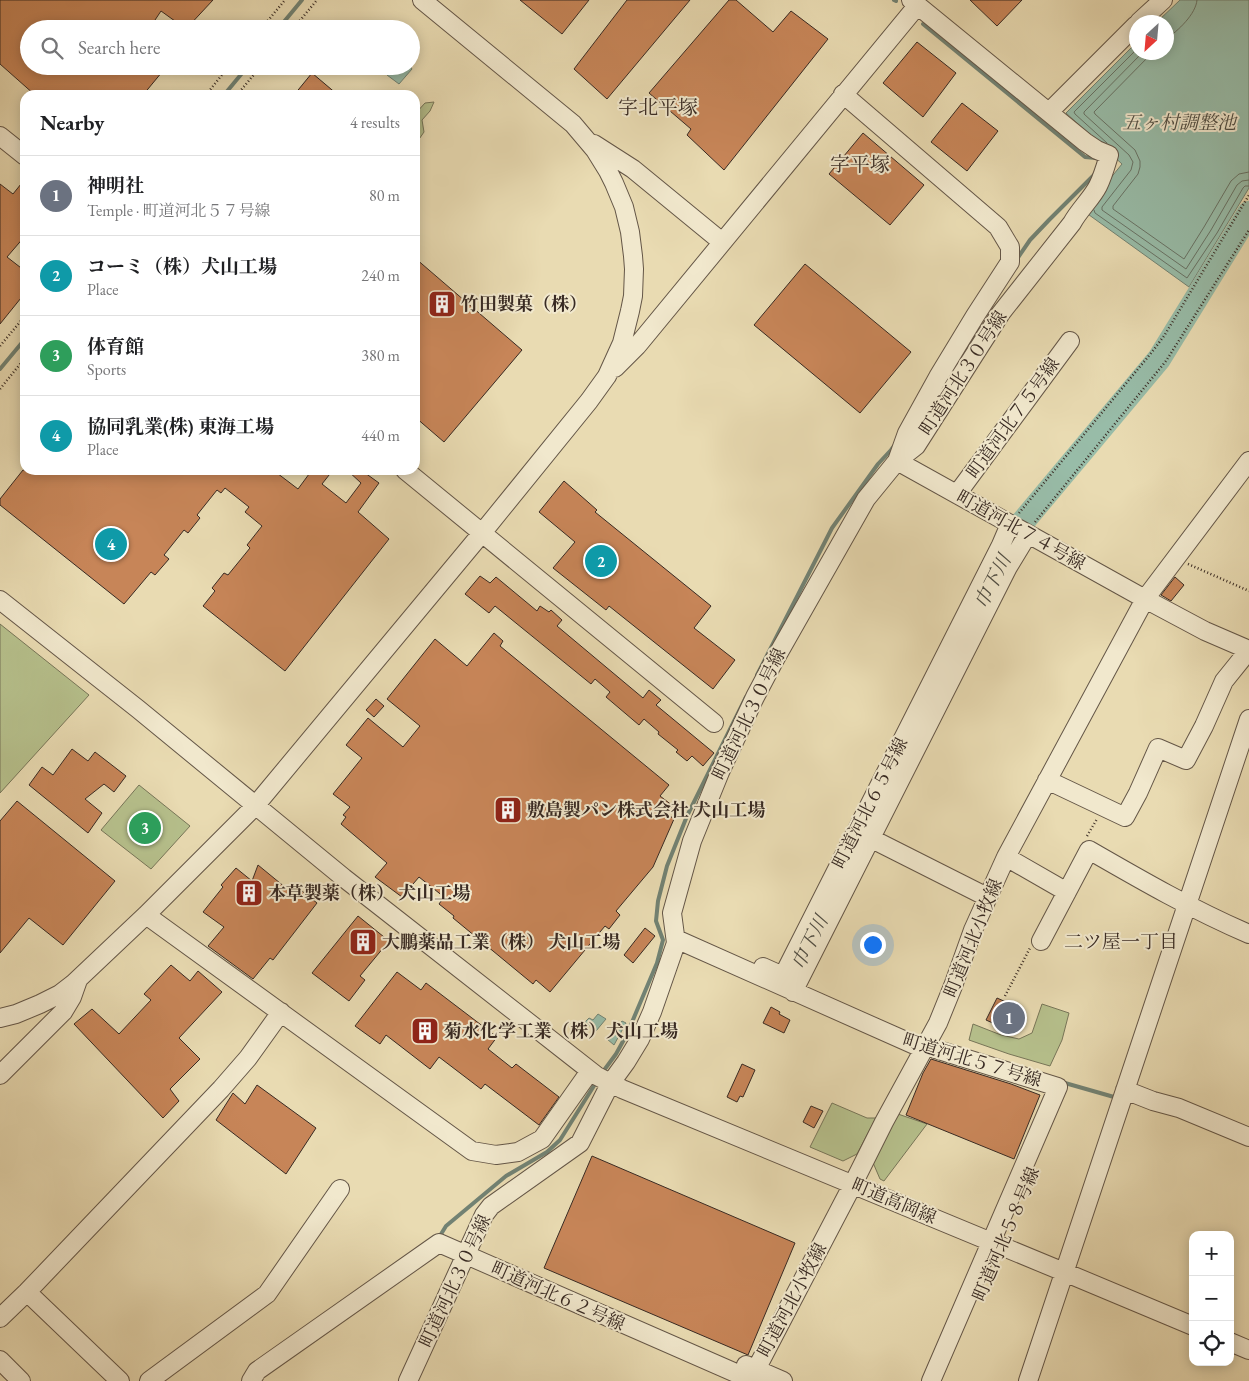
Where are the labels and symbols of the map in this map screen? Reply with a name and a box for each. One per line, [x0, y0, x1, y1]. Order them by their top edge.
north arrow [1129, 15, 1174, 60]
district label: 字北平塚 [618, 94, 698, 120]
water label: 五ヶ村調整池 [1122, 110, 1238, 135]
district label: 字平塚 [830, 151, 890, 177]
building icon: 竹田製菓（株） [427, 289, 457, 319]
place label: 竹田製菓（株） [461, 292, 587, 315]
street label: 町道河北３０号線 [914, 306, 1011, 439]
street label: 町道河北７５号線 [961, 353, 1064, 483]
street label: 町道河北７４号線 [953, 485, 1090, 575]
pin: 4 [95, 525, 127, 563]
pin: 2 [585, 542, 617, 580]
water label: 巾下川 [968, 548, 1017, 612]
street label: 町道河北３０号線 [707, 644, 790, 784]
street label: 町道河北６５号線 [827, 733, 912, 872]
building icon: 敷島製パン株式会社 犬山工場 [493, 795, 523, 825]
place label: 敷島製パン株式会社 犬山工場 [527, 798, 765, 821]
pin: 3 [129, 809, 161, 847]
street label: 町道河北小牧線 [938, 875, 1007, 1001]
building icon: 本草製薬（株） 犬山工場 [234, 878, 264, 908]
place label: 本草製薬（株） 犬山工場 [268, 881, 470, 904]
water label: 巾下川 [785, 909, 834, 973]
building icon: 大鵬薬品工業（株） 犬山工場 [348, 927, 378, 957]
district label: 二ツ屋一丁目 [1064, 929, 1178, 954]
place label: 大鵬薬品工業（株） 犬山工場 [382, 930, 620, 953]
your location [860, 932, 886, 958]
pin: 1 [993, 999, 1025, 1037]
building icon: 菊水化学工業（株）犬山工場 [410, 1016, 440, 1046]
place label: 菊水化学工業（株）犬山工場 [444, 1019, 678, 1042]
street label: 町道河北５７号線 [900, 1027, 1044, 1092]
street label: 町道河北５８号線 [967, 1163, 1044, 1305]
street label: 町道高岡線 [848, 1172, 940, 1229]
street label: 町道河北３０号線 [414, 1211, 495, 1351]
street label: 町道河北小牧線 [752, 1239, 831, 1361]
street label: 町道河北６２号線 [488, 1256, 629, 1335]

